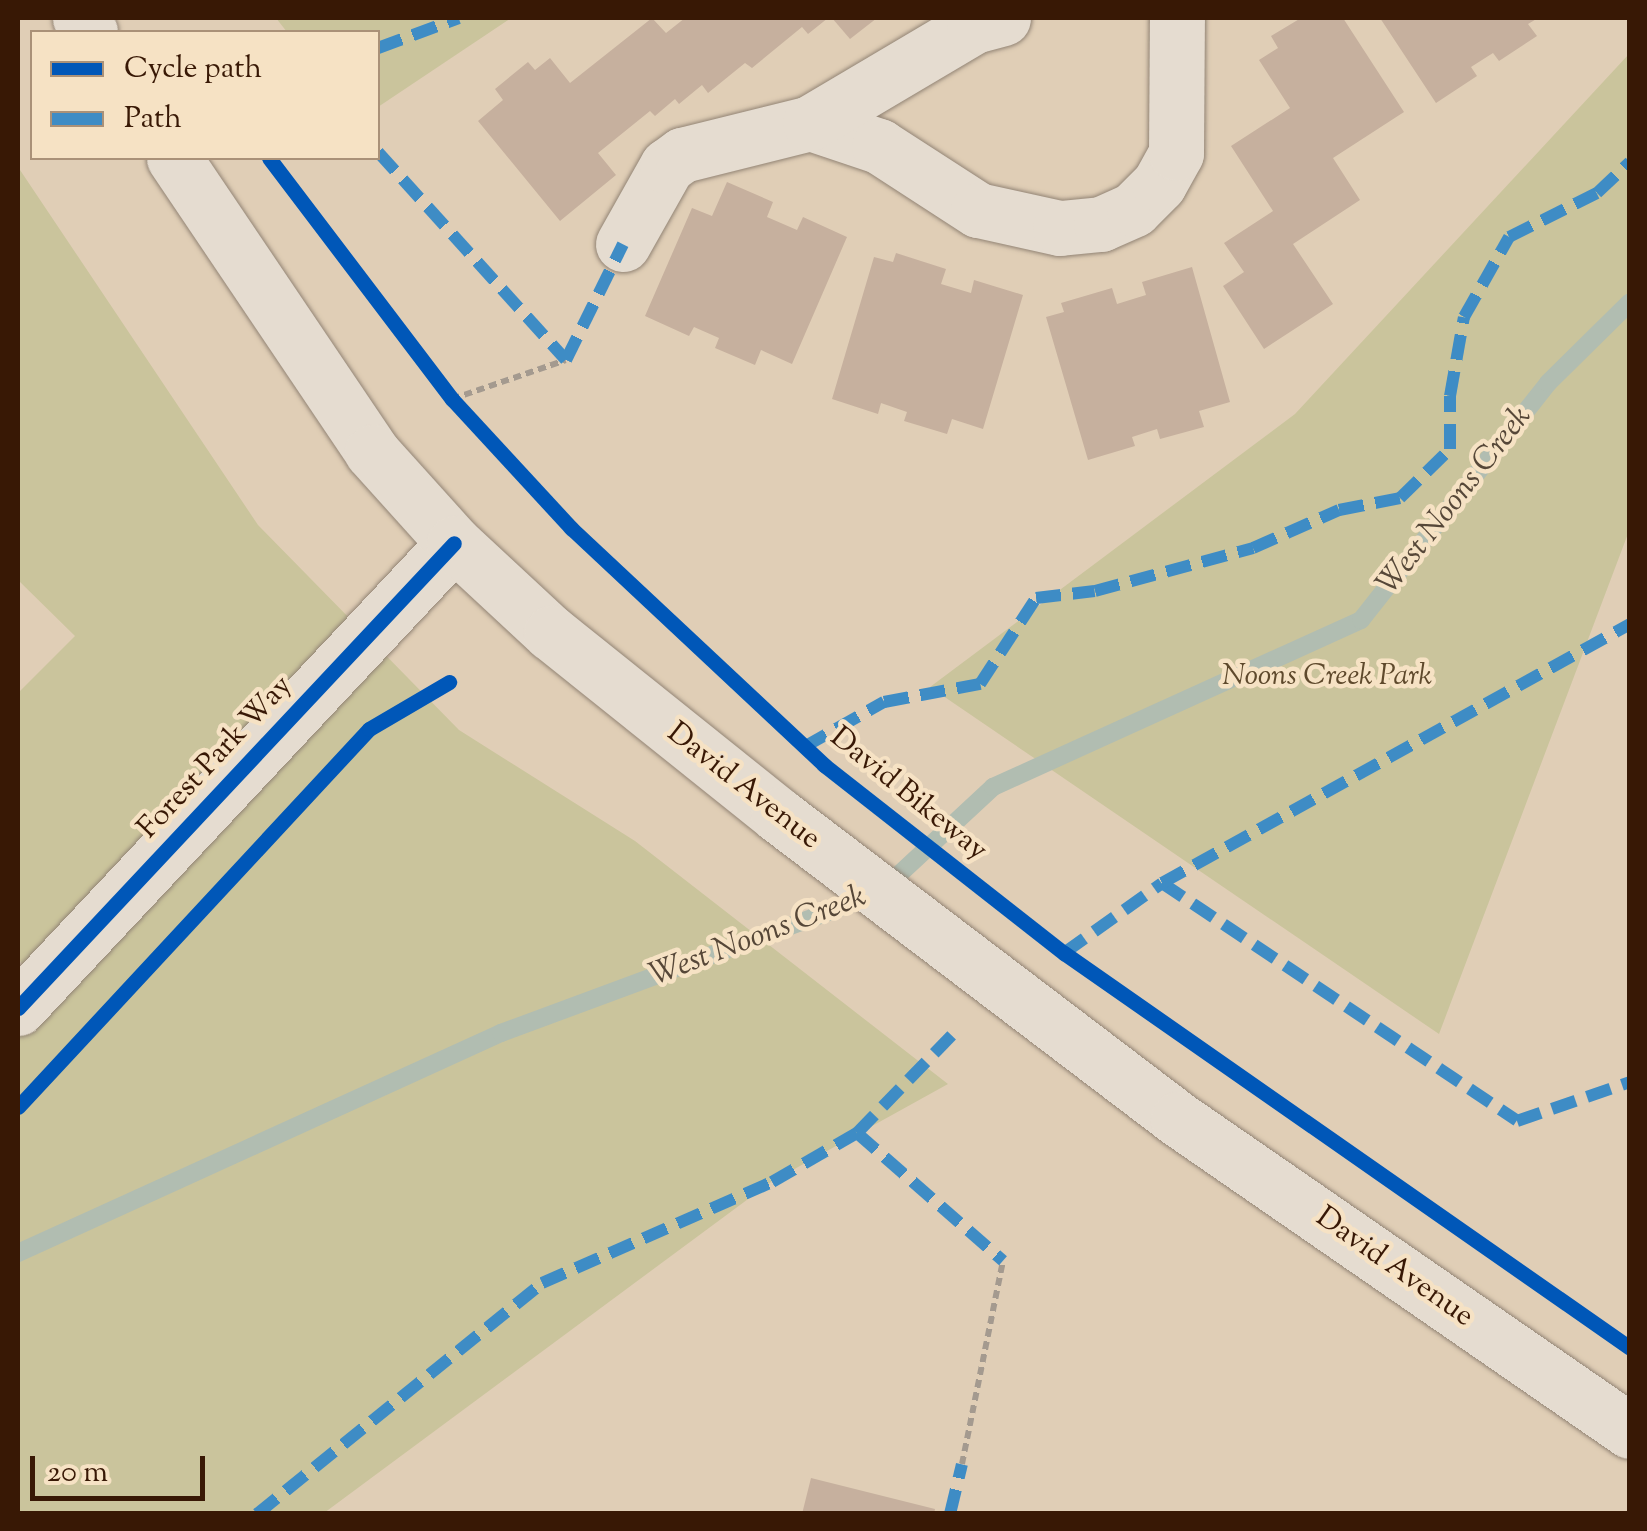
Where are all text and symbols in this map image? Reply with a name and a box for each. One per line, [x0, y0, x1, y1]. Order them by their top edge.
legend [30, 30, 380, 160]
text: Cycle path [124, 48, 262, 91]
text: Path [124, 98, 182, 141]
water label: West Noons Creek [1369, 399, 1541, 603]
park label: Noons Creek Park [1222, 659, 1432, 695]
street label: Forest Park Way [131, 669, 301, 847]
street label: David Avenue [659, 716, 827, 858]
street label: David Bikeway [822, 721, 994, 869]
water label: West Noons Creek [644, 878, 872, 996]
street label: David Avenue [1308, 1200, 1480, 1336]
scale bar [35, 1436, 210, 1498]
text: 20 m [47, 1452, 108, 1495]

